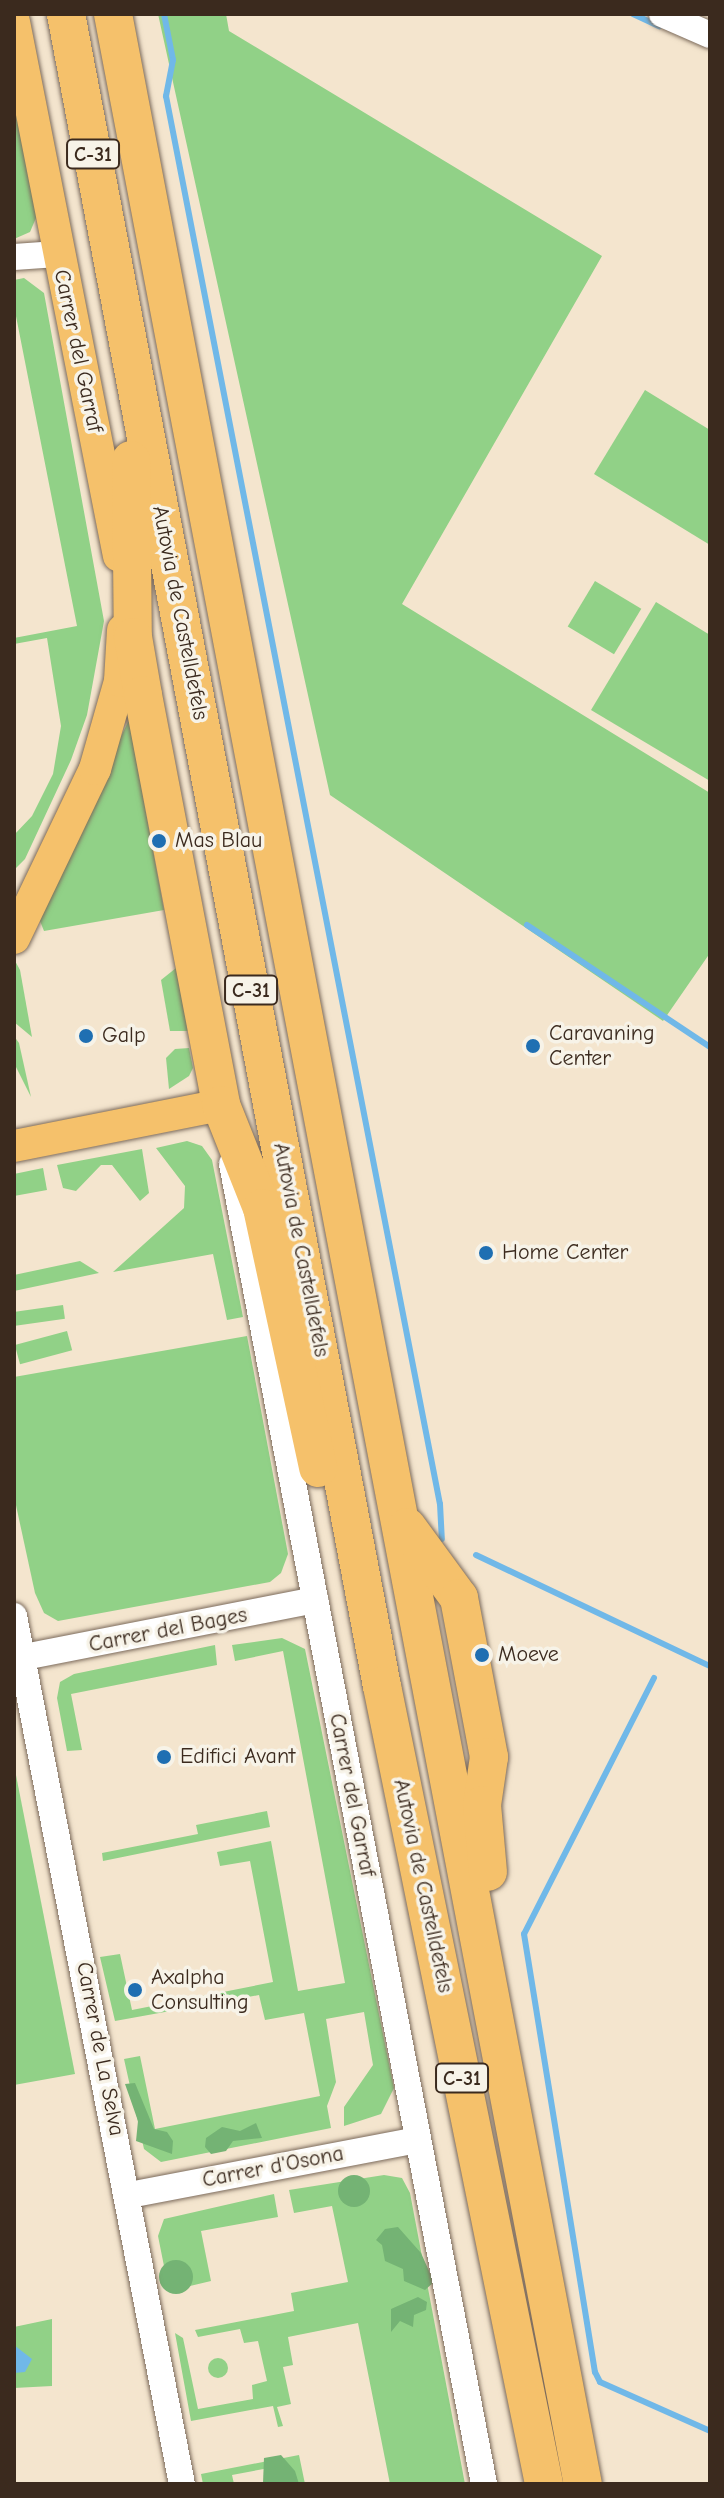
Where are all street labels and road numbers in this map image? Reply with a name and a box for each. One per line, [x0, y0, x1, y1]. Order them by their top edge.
road number: C-31 [65, 138, 121, 170]
street label: Carrer del Garraf [48, 267, 108, 435]
street label: Autovia de Castelldefels [146, 504, 214, 722]
road number: C-31 [223, 974, 279, 1006]
street label: Autovia de Castelldefels [267, 1141, 335, 1359]
street label: Carrer del Bages [87, 1602, 249, 1658]
street label: Carrer del Garraf [323, 1711, 381, 1879]
street label: Autovia de Castelldefels [387, 1777, 459, 1995]
street label: Carrer de La Selva [70, 1960, 130, 2138]
road number: C-31 [434, 2062, 490, 2094]
street label: Carrer d'Osona [200, 2140, 346, 2194]

